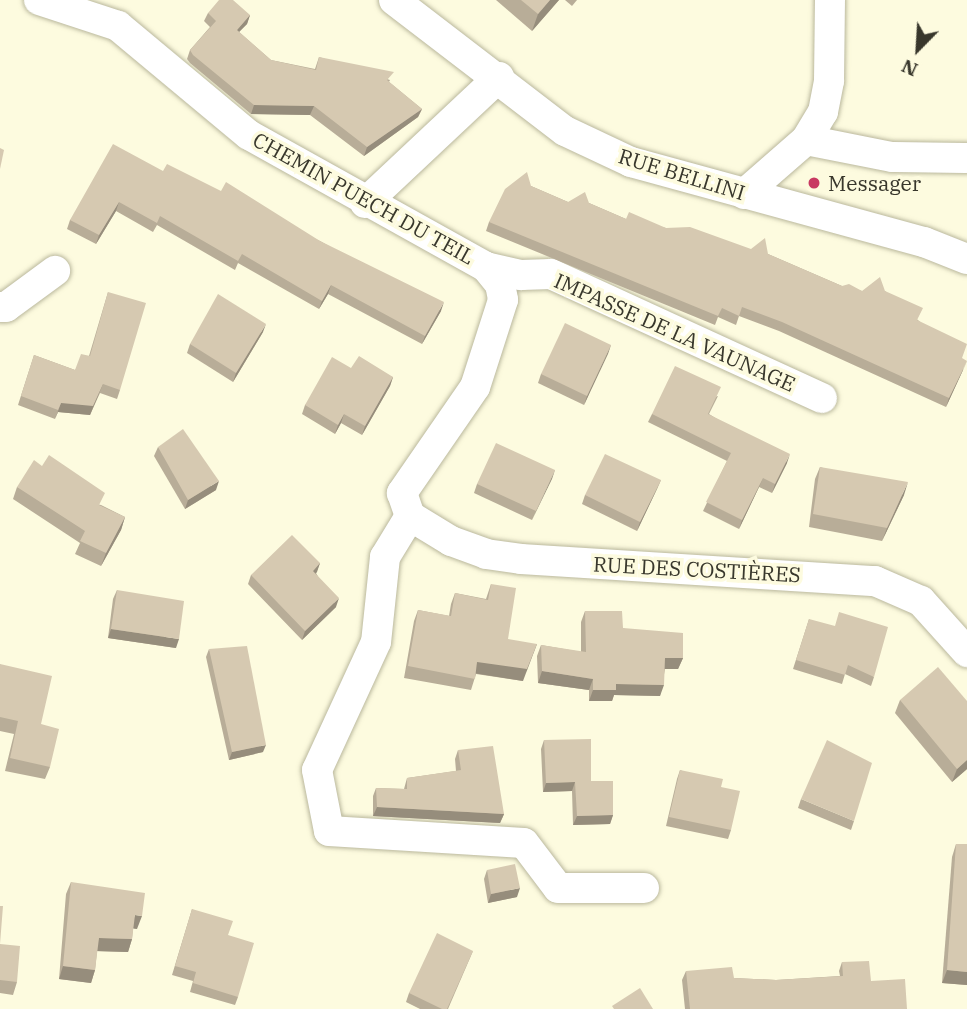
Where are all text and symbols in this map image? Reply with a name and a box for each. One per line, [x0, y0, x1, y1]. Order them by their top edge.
north arrow [883, 14, 953, 84]
text: N [898, 54, 921, 82]
street label: CHEMIN PUECH DU TEIL [249, 127, 479, 269]
street label: RUE BELLINI [616, 143, 748, 205]
place label: Messager [828, 170, 921, 196]
marker: Messager [806, 175, 822, 191]
street label: IMPASSE DE LA VAUNAGE [551, 267, 799, 397]
street label: RUE DES COSTIÈRES [593, 551, 801, 587]

